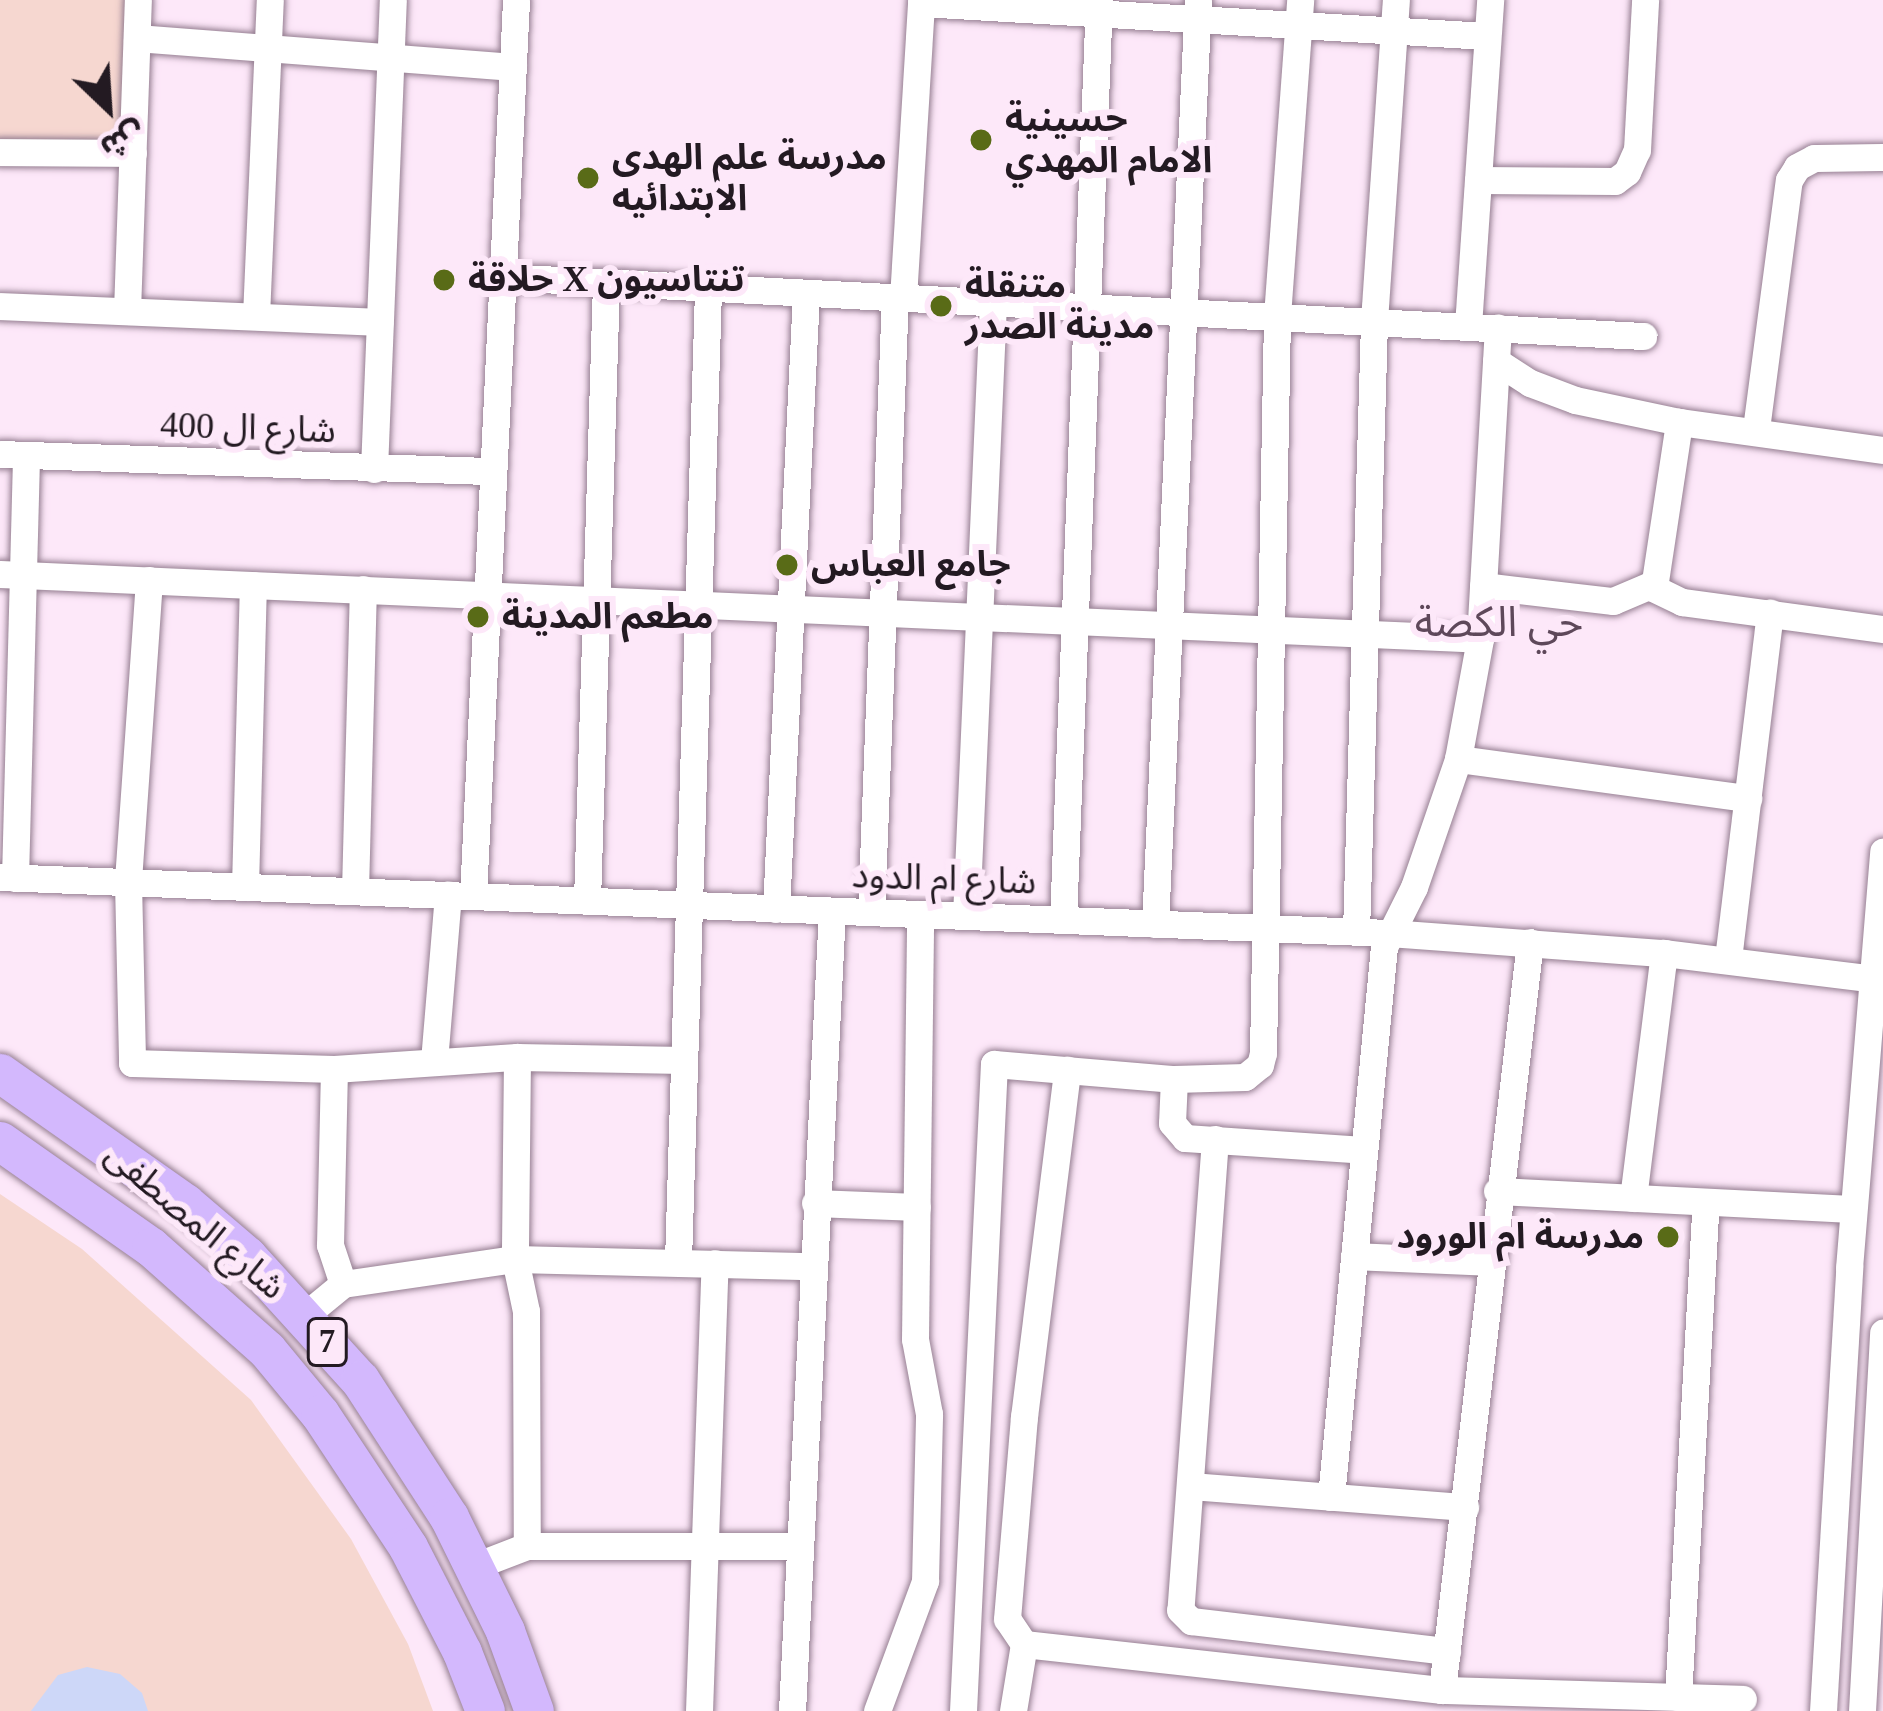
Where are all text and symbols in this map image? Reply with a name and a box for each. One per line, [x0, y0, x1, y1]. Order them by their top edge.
north arrow [48, 48, 168, 168]
place label: حسينية الامام المهدي [1005, 97, 1212, 182]
text: ش [95, 115, 151, 166]
marker: حسينية الامام المهدي [968, 127, 994, 153]
place label: مدرسة علم الهدى الابتدائيه [612, 135, 887, 220]
marker: مدرسة علم الهدى الابتدائيه [575, 165, 601, 191]
place label: حلاقة X تنتاسيون [468, 258, 745, 302]
place label: متنقلة مدينة الصدر [965, 263, 1154, 348]
marker: حلاقة X تنتاسيون [431, 267, 457, 293]
marker: متنقلة مدينة الصدر [928, 293, 954, 319]
street label: شارع ال 400 [159, 403, 337, 453]
place label: جامع العباس [811, 543, 1011, 587]
marker: جامع العباس [774, 552, 800, 578]
place label: مطعم المدينة [502, 595, 713, 639]
district label: حي الكصة [1415, 597, 1583, 647]
marker: مطعم المدينة [465, 604, 491, 630]
street label: شارع ام الدود [851, 854, 1037, 904]
street label: شارع المصطفى [96, 1133, 294, 1309]
place label: مدرسة ام الورود [1396, 1215, 1644, 1259]
marker: مدرسة ام الورود [1655, 1224, 1681, 1250]
road number: 7 [306, 1315, 348, 1369]

